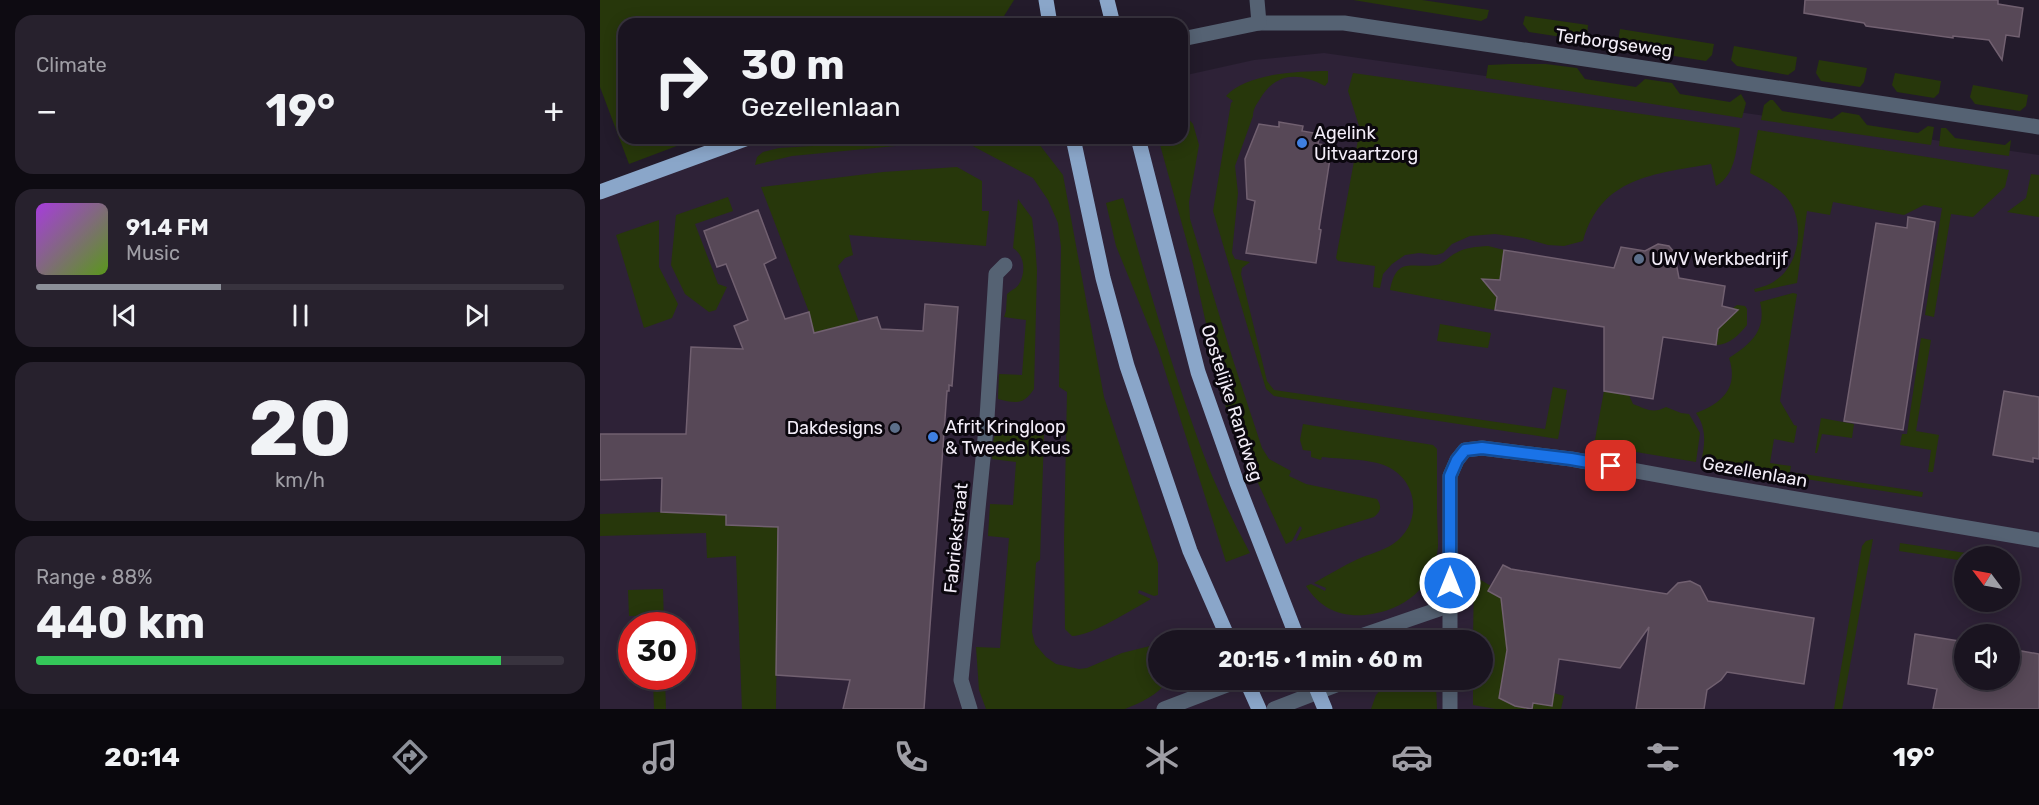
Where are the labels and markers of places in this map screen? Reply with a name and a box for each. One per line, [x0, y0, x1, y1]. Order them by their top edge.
place label: Agelink Uitvaartzorg [1314, 122, 1418, 165]
marker: Agelink Uitvaartzorg [1295, 136, 1309, 150]
place label: UWV Werkbedrijf [1651, 248, 1788, 270]
marker: UWV Werkbedrijf [1632, 252, 1646, 266]
place label: Afrit Kringloop & Tweede Keus [945, 416, 1071, 459]
place label: Dakdesigns [787, 417, 883, 439]
marker: Dakdesigns [888, 421, 902, 435]
marker: Afrit Kringloop & Tweede Keus [926, 430, 940, 444]
pin [1585, 440, 1636, 491]

